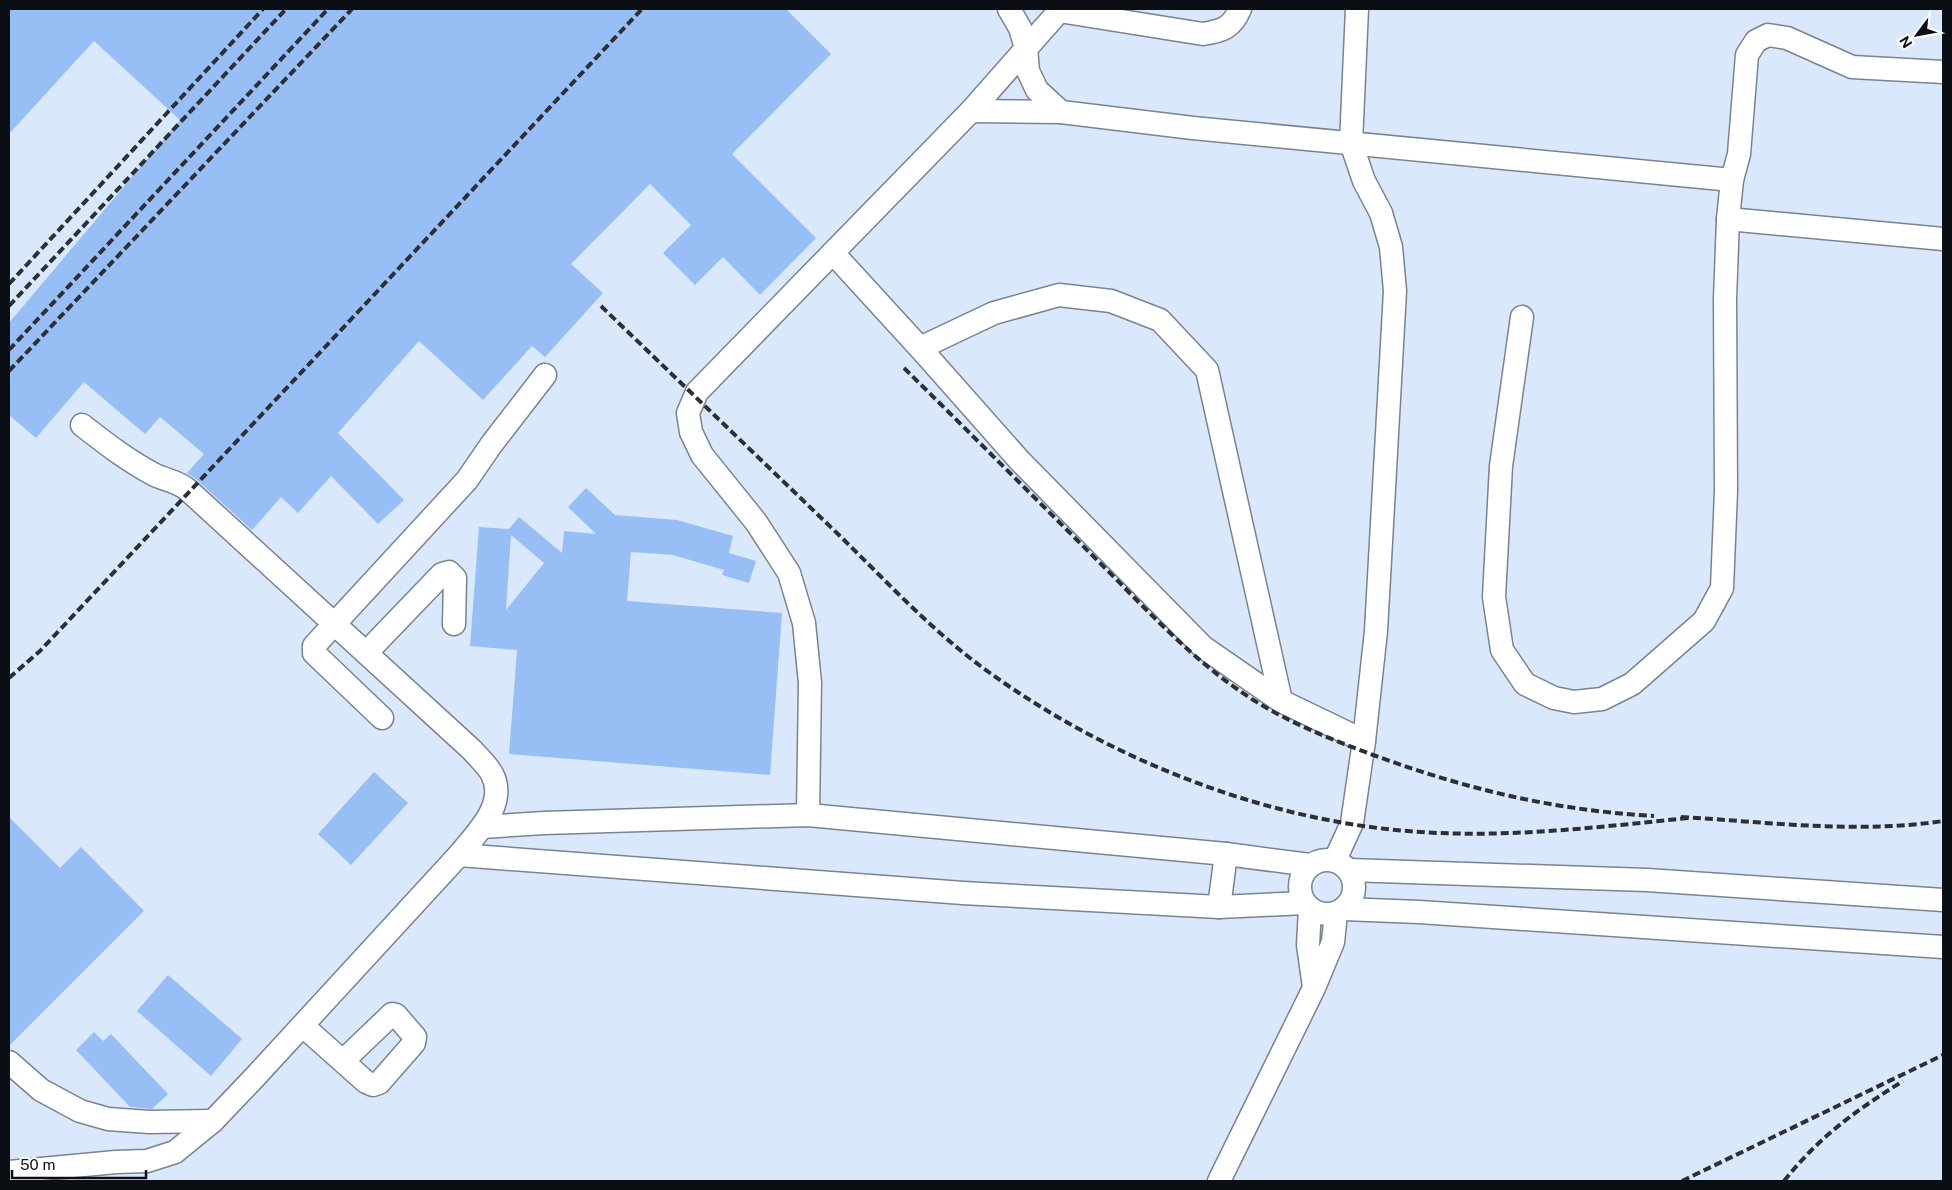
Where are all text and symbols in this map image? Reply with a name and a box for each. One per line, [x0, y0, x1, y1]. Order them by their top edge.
north arrow [1892, 10, 1942, 60]
text: N [1896, 33, 1916, 51]
scale bar [12, 1148, 146, 1180]
text: 50 m [20, 1156, 55, 1173]

